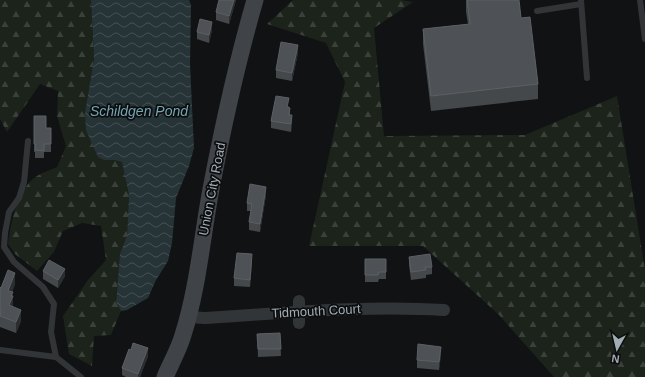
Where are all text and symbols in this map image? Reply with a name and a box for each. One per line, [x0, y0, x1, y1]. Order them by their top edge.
water label: Schildgen Pond [90, 103, 189, 119]
street label: Union City Road [196, 141, 228, 237]
street label: Tidmouth Court [271, 301, 361, 321]
north arrow [597, 329, 637, 369]
text: N [611, 352, 620, 365]

